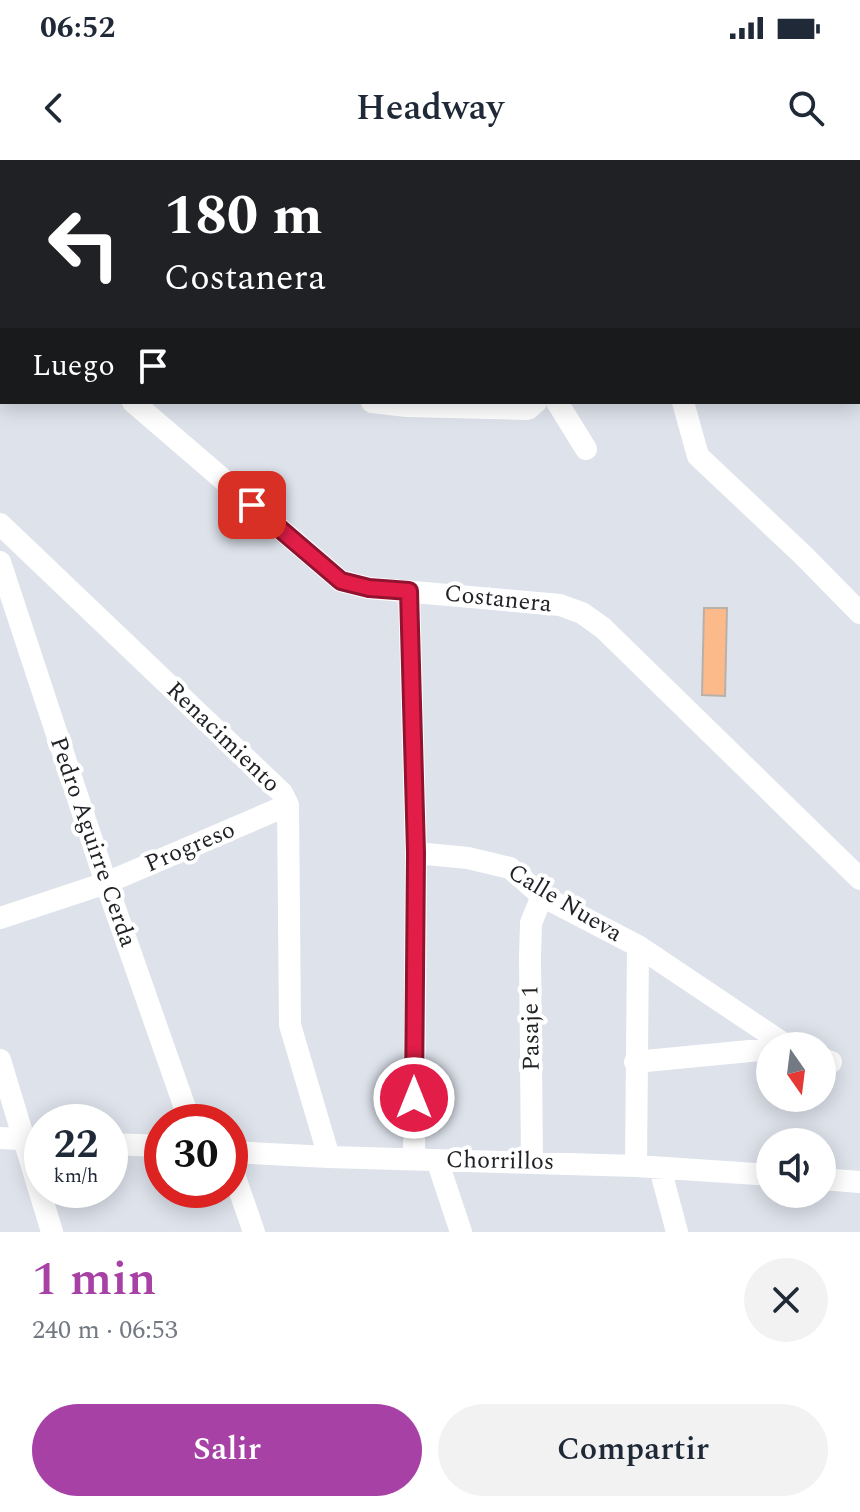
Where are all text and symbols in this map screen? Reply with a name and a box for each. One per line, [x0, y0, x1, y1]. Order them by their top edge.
text: 06:52 [40, 5, 115, 51]
text: Headway [356, 81, 504, 136]
icon: back [32, 86, 76, 130]
icon: search [784, 86, 828, 130]
text: 180 m [164, 174, 323, 259]
icon: left [32, 192, 136, 296]
text: Costanera [164, 251, 326, 306]
text: Luego [32, 343, 115, 389]
icon: arrive [131, 344, 175, 388]
pin [218, 471, 286, 539]
icon: arrive [230, 483, 274, 527]
street label: Costanera [442, 575, 554, 623]
street label: Renacimiento [158, 673, 288, 801]
street label: Pedro Aguirre Cerda [40, 732, 146, 952]
street label: Progreso [139, 812, 241, 882]
street label: Calle Nueva [501, 855, 629, 952]
street label: Pasaje 1 [512, 985, 550, 1071]
north arrow [756, 1032, 836, 1112]
map controls [756, 1032, 836, 1208]
position arrow [372, 1056, 456, 1140]
speed limit sign: 30 [144, 1104, 248, 1208]
text: 22 [54, 1115, 98, 1176]
button: sound [756, 1128, 836, 1208]
street label: Chorrillos [446, 1142, 554, 1180]
text: km/h [54, 1161, 99, 1191]
text: 1 min [32, 1243, 157, 1316]
button: close [744, 1258, 828, 1342]
text: 240 m · 06:53 [32, 1310, 178, 1350]
button: Salir [32, 1404, 422, 1496]
button: Compartir [438, 1404, 828, 1496]

